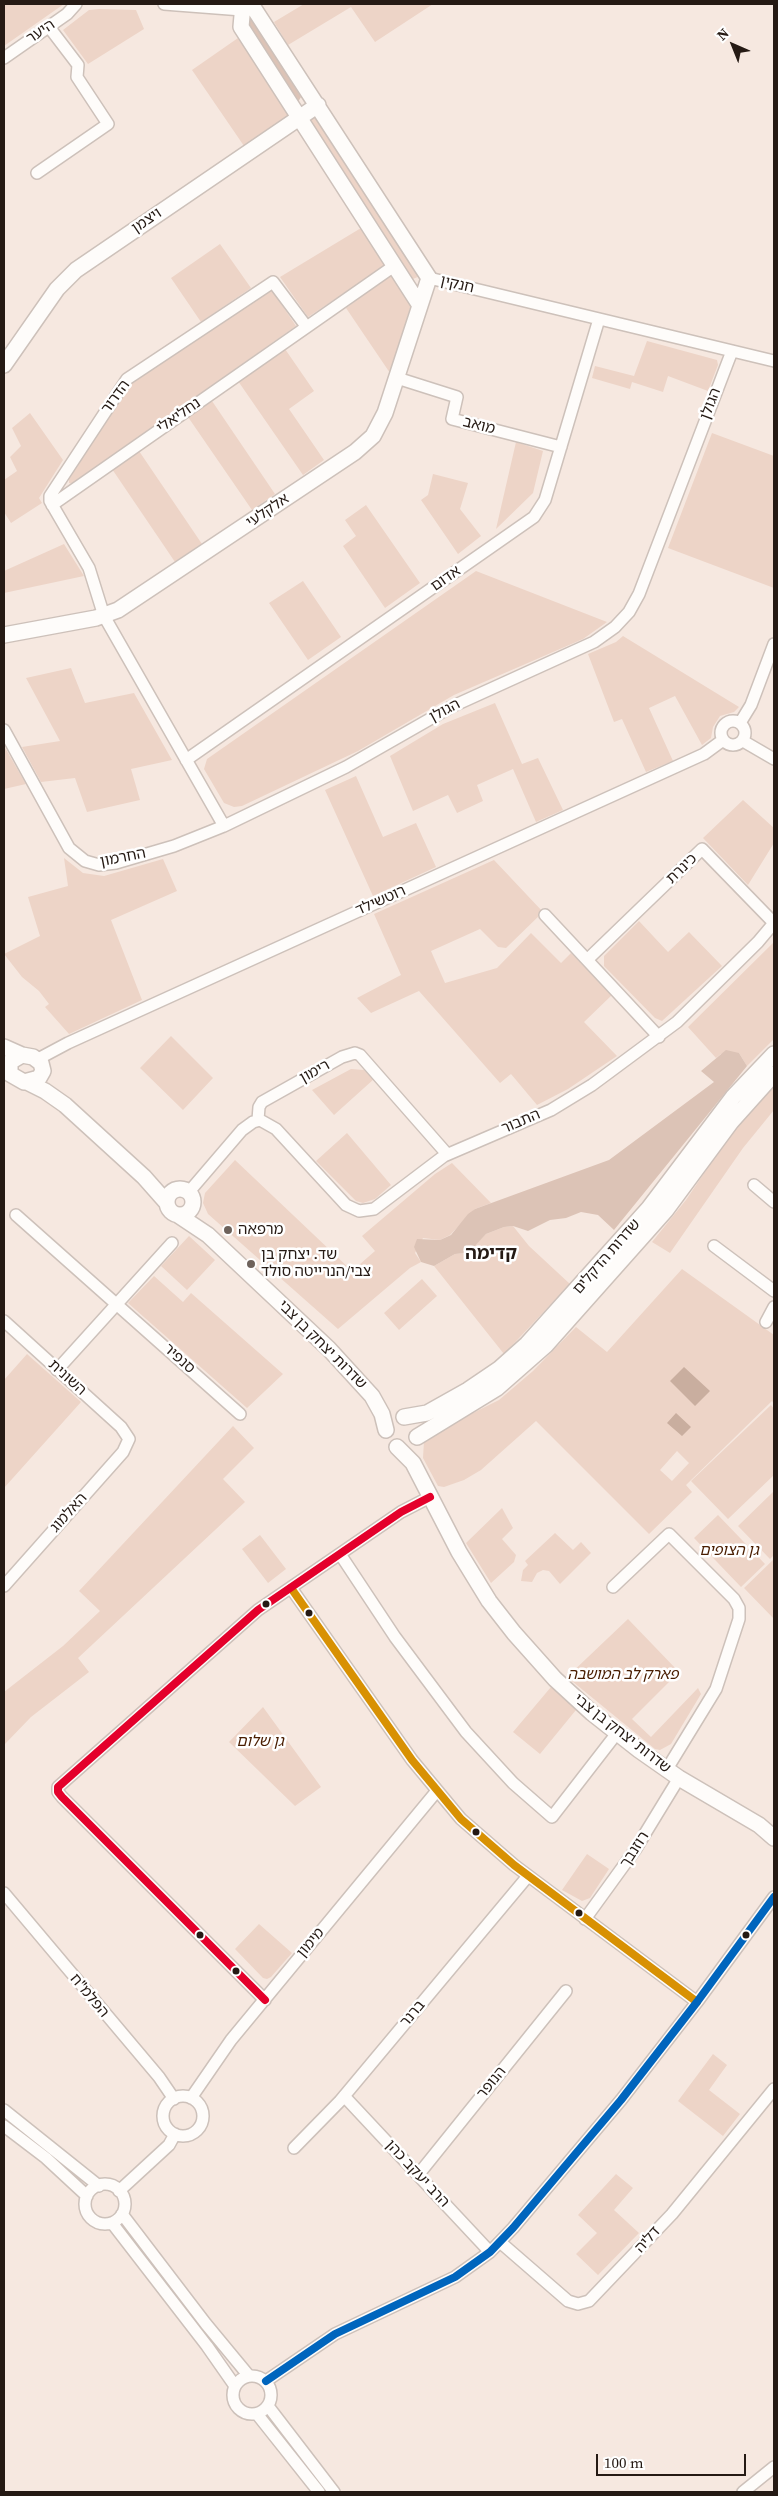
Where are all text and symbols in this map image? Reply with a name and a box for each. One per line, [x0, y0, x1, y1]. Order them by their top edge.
street label: היער [23, 16, 59, 48]
north arrow [708, 20, 758, 70]
text: N [712, 23, 733, 45]
street label: ויצמן [129, 205, 165, 237]
street label: חנקין [438, 272, 476, 298]
street label: הדרור [98, 377, 134, 417]
street label: הגולן [697, 386, 725, 422]
street label: נחליאלי [154, 394, 204, 438]
street label: מואב [461, 413, 497, 439]
street label: אלקלעי [243, 490, 293, 532]
street label: אדום [428, 562, 464, 596]
street label: הגולן [427, 695, 463, 727]
street label: החרמון [99, 845, 147, 871]
street label: כינרת [663, 850, 701, 888]
street label: רוטשילד [353, 882, 409, 920]
street label: רימון [297, 1056, 333, 1088]
street label: התבור [499, 1106, 543, 1138]
street label: שדרות הדקלים [569, 1216, 645, 1298]
place label: מרפאה [238, 1221, 283, 1239]
marker: מרפאה [222, 1224, 234, 1236]
district label: קדימה [465, 1243, 517, 1265]
place label: שד. יצחק בן צבי/הנרייטה סולד [261, 1246, 371, 1281]
marker: שד. יצחק בן צבי/הנרייטה סולד [245, 1258, 257, 1270]
street label: שדרות יצחק בן צבי [274, 1297, 370, 1393]
street label: סנפיר [159, 1340, 199, 1378]
street label: השונית [44, 1356, 90, 1400]
street label: האלמוג [47, 1490, 91, 1536]
park label: גן הצופים [699, 1542, 759, 1560]
unlabelled marker [261, 1599, 271, 1609]
unlabelled marker [304, 1608, 314, 1618]
park label: פארק לב המושבה [568, 1666, 678, 1684]
street label: שדרות יצחק בן צבי [570, 1691, 674, 1777]
park label: גן שלום [236, 1733, 284, 1751]
unlabelled marker [471, 1827, 481, 1837]
street label: רוזנבך [617, 1829, 653, 1871]
unlabelled marker [574, 1908, 584, 1918]
street label: מימון [293, 1924, 329, 1962]
unlabelled marker [195, 1930, 205, 1940]
unlabelled marker [741, 1930, 751, 1940]
unlabelled marker [231, 1966, 241, 1976]
street label: הפלמ"ח [66, 1971, 112, 2021]
street label: ברנר [397, 1997, 429, 2031]
street label: הנופר [474, 2063, 510, 2103]
street label: הרב יעקב כהן [381, 2137, 453, 2211]
street label: דליה [631, 2223, 665, 2257]
scale bar [598, 2444, 748, 2476]
text: 100 m [604, 2452, 644, 2473]

